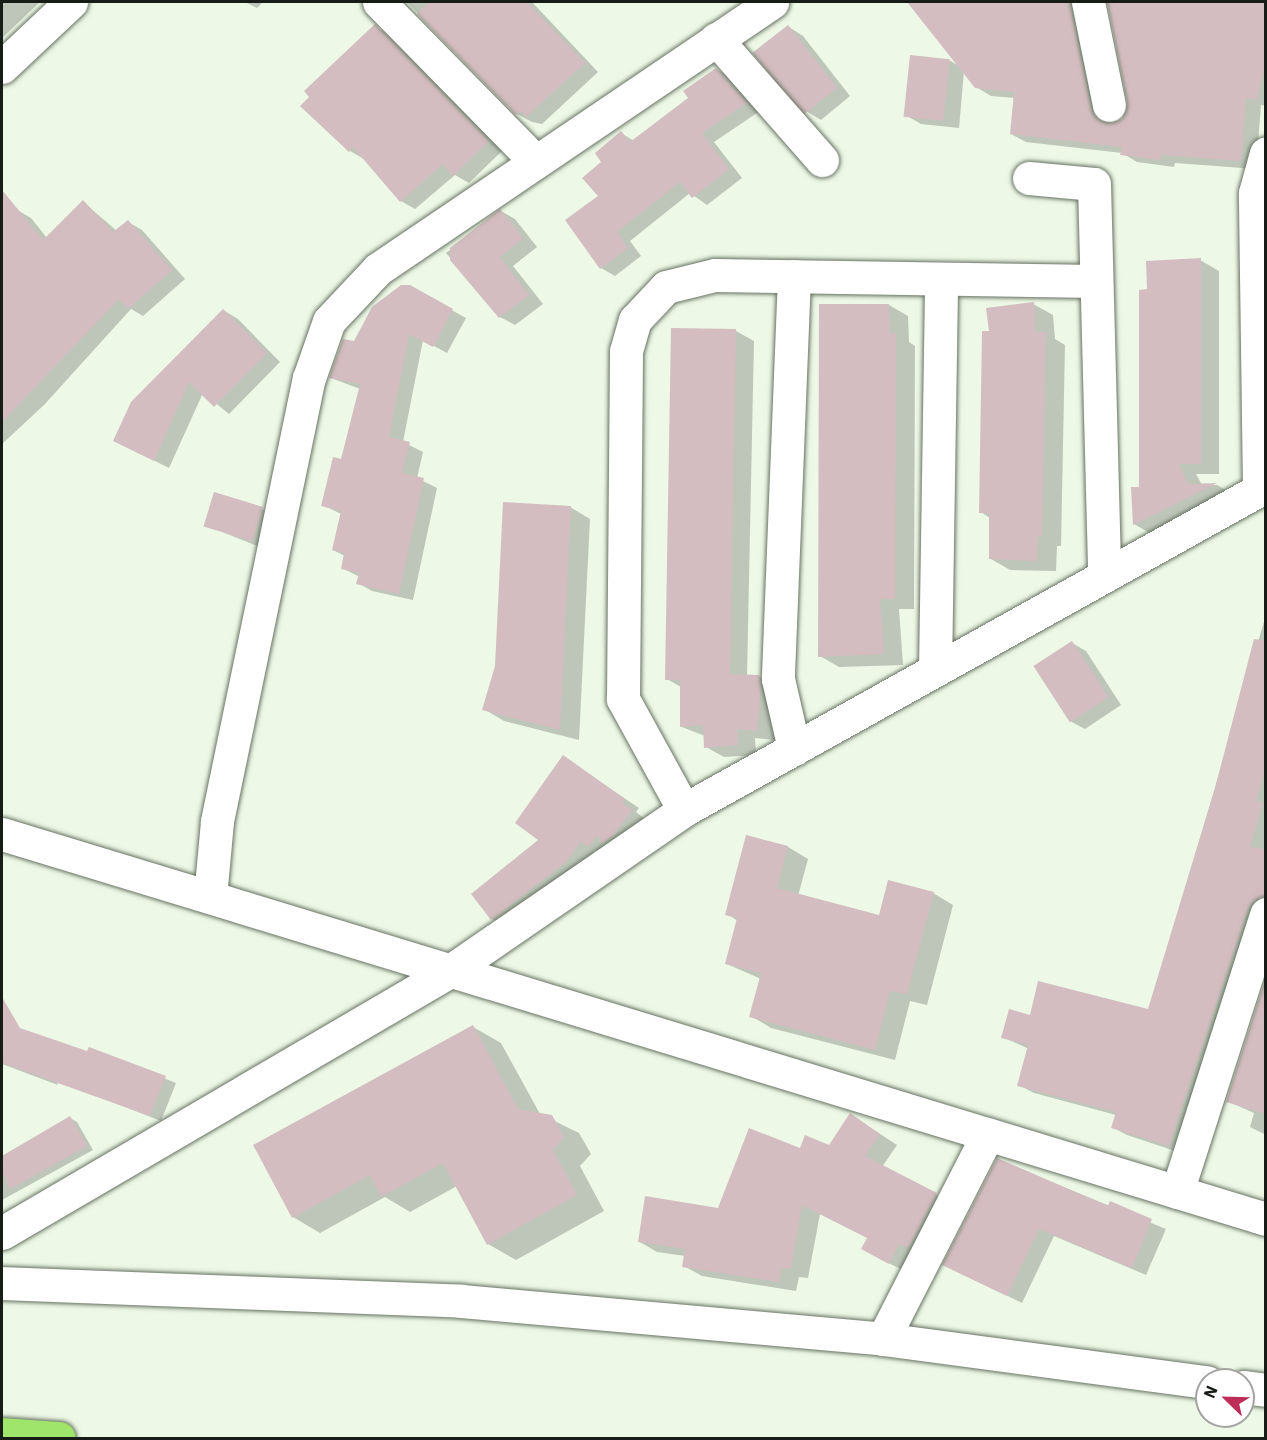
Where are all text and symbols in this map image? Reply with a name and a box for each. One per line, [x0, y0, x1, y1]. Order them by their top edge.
north arrow [1195, 1368, 1255, 1428]
text: N [1199, 1383, 1222, 1401]

